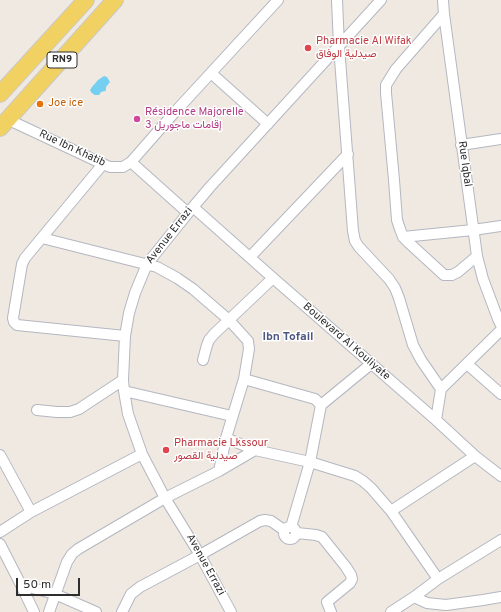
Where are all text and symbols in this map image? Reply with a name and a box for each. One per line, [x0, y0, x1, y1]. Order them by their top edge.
place label: Pharmacie Al Wifak صيدلية الوفاق [316, 35, 412, 61]
marker: Pharmacie Al Wifak صيدلية الوفاق [303, 43, 313, 53]
road number: RN9 [47, 52, 77, 68]
place label: Joe ice [48, 97, 83, 111]
marker: Joe ice [35, 99, 45, 109]
place label: Résidence Majorelle إقامات ماجوريل 3 [145, 106, 244, 132]
marker: Résidence Majorelle إقامات ماجوريل 3 [132, 114, 142, 124]
street label: Rue Ibn Khatib [37, 128, 107, 170]
street label: Rue Iqbal [454, 140, 474, 188]
street label: Avenue Errazi [144, 205, 196, 267]
street label: Boulevard Al Kouliyate [300, 300, 392, 384]
district label: Ibn Tofail [262, 331, 314, 345]
place label: Pharmacie Lkssour صيدلية القصور [174, 437, 268, 463]
marker: Pharmacie Lkssour صيدلية القصور [161, 445, 171, 455]
street label: Avenue Errazi [183, 532, 227, 598]
scale bar [18, 570, 82, 596]
text: 50 m [23, 577, 51, 593]

